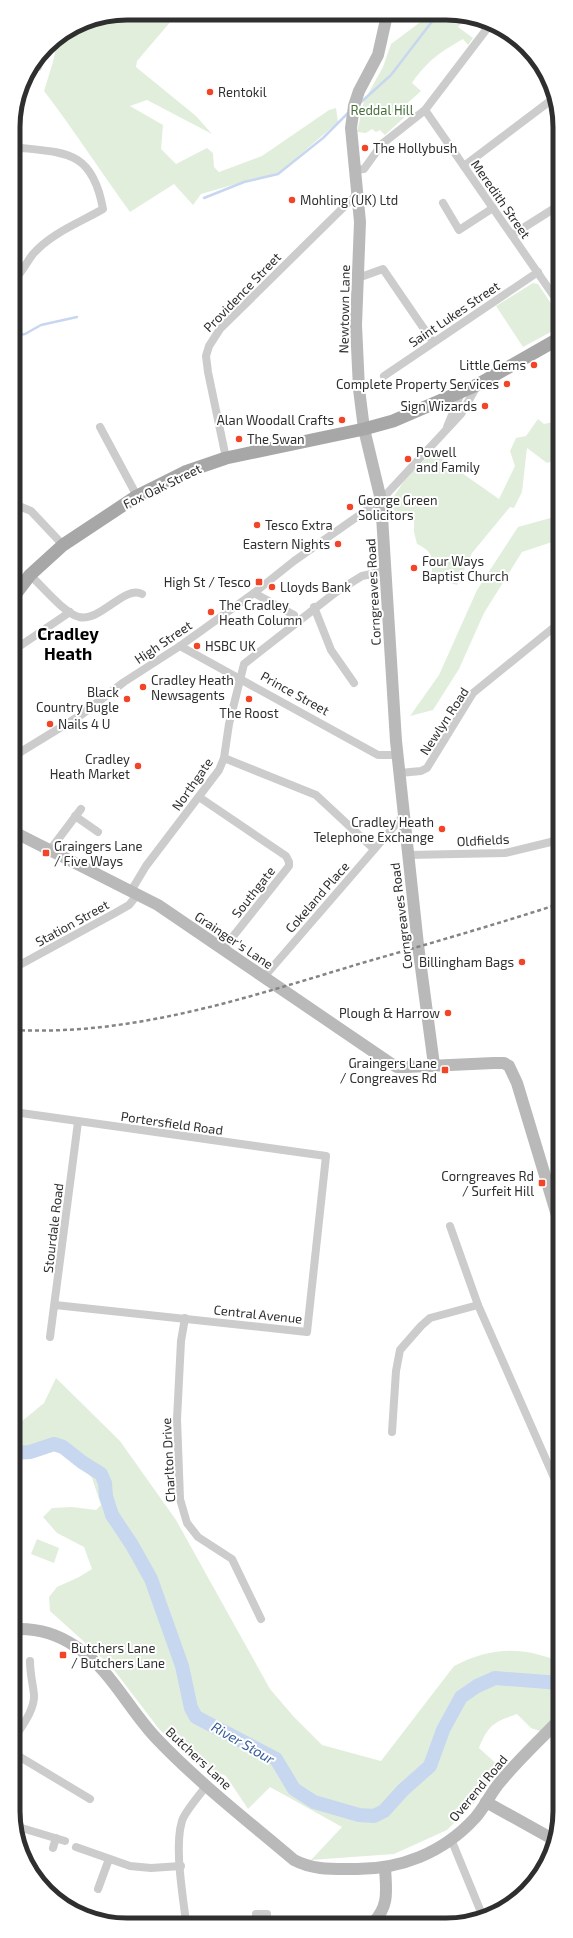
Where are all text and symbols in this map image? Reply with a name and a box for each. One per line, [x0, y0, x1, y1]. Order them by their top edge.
place label: Rentokil [218, 84, 267, 100]
marker: Rentokil [205, 87, 215, 97]
park label: Reddal Hill [350, 102, 414, 118]
place label: The Hollybush [373, 140, 457, 156]
marker: The Hollybush [360, 143, 370, 153]
street label: Meredith Street [468, 156, 534, 242]
place label: Mohling (UK) Ltd [300, 192, 398, 208]
marker: Mohling (UK) Ltd [287, 195, 297, 205]
street label: Providence Street [200, 249, 284, 335]
street label: Newtown Lane [335, 265, 353, 353]
street label: Saint Lukes Street [406, 278, 503, 350]
place label: Little Gems [459, 357, 526, 373]
marker: Little Gems [529, 360, 539, 370]
place label: Complete Property Services [336, 376, 499, 392]
marker: Complete Property Services [502, 379, 512, 389]
place label: Sign Wizards [400, 398, 477, 414]
marker: Sign Wizards [480, 401, 490, 411]
place label: Alan Woodall Crafts [217, 412, 334, 428]
marker: Alan Woodall Crafts [337, 415, 347, 425]
place label: The Swan [247, 431, 305, 447]
marker: The Swan [234, 434, 244, 444]
place label: Powell and Family [416, 444, 480, 475]
marker: Powell and Family [403, 454, 413, 464]
street label: Fox Oak Street [120, 460, 204, 512]
place label: George Green Solicitors [358, 492, 438, 523]
marker: George Green Solicitors [345, 502, 355, 512]
place label: Tesco Extra [265, 517, 333, 533]
marker: Tesco Extra [252, 520, 262, 530]
place label: Eastern Nights [243, 536, 330, 552]
street label: Corngreaves Road [362, 538, 384, 646]
marker: Eastern Nights [333, 539, 343, 549]
place label: Four Ways Baptist Church [422, 553, 509, 584]
marker: Four Ways Baptist Church [409, 563, 419, 573]
place label: High St / Tesco [164, 574, 251, 590]
marker: High St / Tesco [254, 577, 264, 587]
place label: Lloyds Bank [280, 579, 351, 595]
marker: Lloyds Bank [267, 582, 277, 592]
place label: The Cradley Heath Column [219, 597, 302, 628]
marker: The Cradley Heath Column [206, 607, 216, 617]
street label: High Street [131, 617, 195, 667]
district label: Cradley Heath [37, 623, 99, 663]
place label: HSBC UK [205, 638, 256, 654]
marker: HSBC UK [192, 641, 202, 651]
street label: Prince Street [258, 668, 332, 718]
place label: Cradley Heath Newsagents [151, 672, 234, 703]
marker: Cradley Heath Newsagents [138, 682, 148, 692]
place label: Black Country Bugle [36, 684, 119, 715]
street label: Newlyn Road [416, 684, 472, 758]
marker: Black Country Bugle [122, 694, 132, 704]
marker: The Roost [244, 694, 254, 704]
place label: The Roost [219, 705, 279, 721]
place label: Nails 4 U [58, 716, 110, 732]
marker: Nails 4 U [45, 719, 55, 729]
place label: Cradley Heath Market [50, 751, 130, 782]
street label: Northgate [168, 755, 216, 813]
marker: Cradley Heath Market [133, 761, 143, 771]
place label: Cradley Heath Telephone Exchange [313, 814, 434, 845]
marker: Cradley Heath Telephone Exchange [437, 824, 447, 834]
street label: Oldfields [456, 831, 510, 849]
place label: Graingers Lane / Five Ways [54, 838, 143, 869]
marker: Graingers Lane / Five Ways [41, 848, 51, 858]
street label: Cokeland Place [282, 858, 352, 936]
street label: Corngreaves Road [387, 862, 415, 970]
street label: Southgate [228, 863, 278, 921]
street label: Station Street [33, 896, 112, 950]
street label: Grainger's Lane [192, 908, 276, 972]
place label: Billingham Bags [419, 954, 514, 970]
marker: Billingham Bags [517, 957, 527, 967]
place label: Plough & Harrow [339, 1005, 440, 1021]
marker: Plough & Harrow [443, 1008, 453, 1018]
place label: Graingers Lane / Congreaves Rd [340, 1055, 437, 1086]
marker: Graingers Lane / Congreaves Rd [440, 1065, 450, 1075]
street label: Portersfield Road [120, 1108, 224, 1138]
place label: Corngreaves Rd / Surfeit Hill [441, 1168, 534, 1199]
marker: Corngreaves Rd / Surfeit Hill [537, 1178, 547, 1188]
street label: Stourdale Road [40, 1182, 66, 1274]
street label: Central Avenue [213, 1301, 303, 1327]
street label: Charlton Drive [158, 1417, 178, 1503]
place label: Butchers Lane / Butchers Lane [71, 1640, 165, 1671]
marker: Butchers Lane / Butchers Lane [58, 1650, 68, 1660]
water label: River Stour [209, 1718, 278, 1768]
street label: Butchers Lane [163, 1723, 235, 1793]
street label: Overend Road [445, 1751, 511, 1825]

